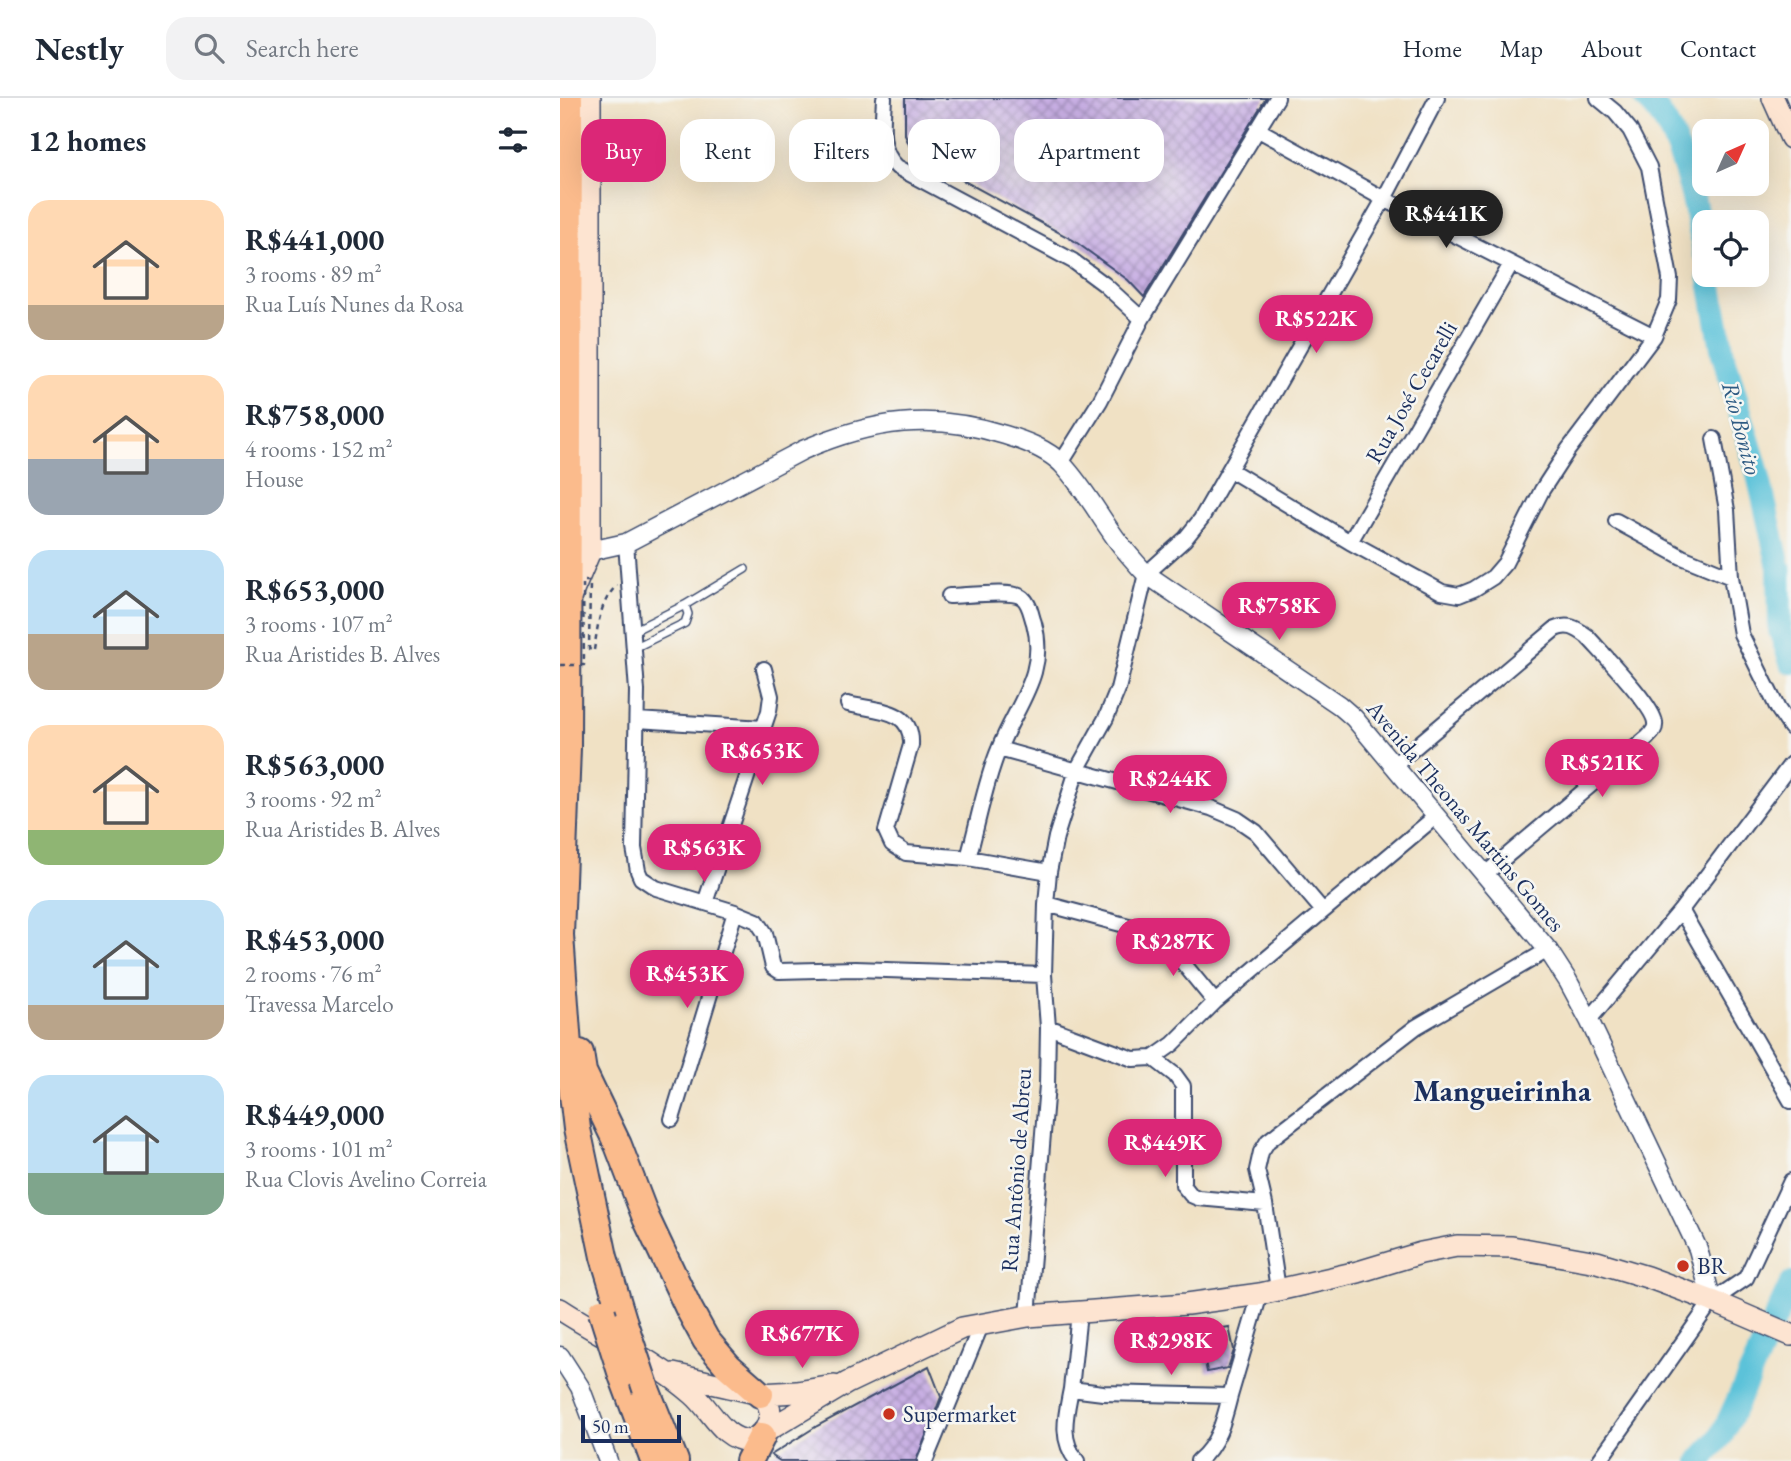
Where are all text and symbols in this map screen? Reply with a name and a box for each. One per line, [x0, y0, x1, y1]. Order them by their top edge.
search box [166, 17, 656, 80]
text: Nestly [35, 27, 124, 70]
icon: search [190, 29, 228, 67]
text: Search here [246, 31, 359, 65]
text: Home [1402, 33, 1462, 64]
text: Map [1500, 33, 1543, 64]
text: About [1581, 33, 1642, 64]
text: Contact [1680, 33, 1756, 64]
chip: Buy [581, 119, 666, 182]
chip: Rent [680, 119, 775, 182]
chip: Filters [789, 119, 894, 182]
chip: New [908, 119, 1000, 182]
chip: Apartment [1014, 119, 1164, 182]
north arrow [1692, 119, 1769, 196]
map controls [1692, 119, 1769, 287]
text: 12 homes [28, 121, 146, 160]
icon: filters [494, 121, 532, 159]
pin: R$441K [1389, 190, 1503, 250]
text: R$441K [1405, 198, 1487, 228]
button: locate [1692, 210, 1769, 287]
text: R$441,000 [245, 220, 384, 259]
icon: home [84, 228, 168, 312]
text: 3 rooms · 89 m² [245, 259, 382, 289]
text: Rua Luís Nunes da Rosa [245, 289, 464, 319]
pin: R$522K [1259, 296, 1373, 355]
text: R$522K [1275, 303, 1357, 333]
street label: Rua José Cecarelli [1358, 315, 1464, 468]
water label: Rio Bonito [1715, 378, 1769, 478]
text: R$758,000 [245, 395, 384, 434]
icon: home [84, 403, 168, 487]
text: 4 rooms · 152 m² [245, 434, 393, 464]
text: House [245, 464, 304, 494]
text: R$653,000 [245, 570, 384, 609]
icon: home [84, 578, 168, 662]
pin: R$758K [1222, 582, 1336, 642]
text: R$758K [1238, 590, 1320, 620]
text: 3 rooms · 107 m² [245, 609, 393, 639]
text: Rua Aristides B. Alves [245, 639, 440, 669]
street label: Avenida Theonas Martins Gomes [1360, 693, 1572, 938]
pin: R$653K [705, 728, 819, 787]
text: R$653K [721, 735, 803, 765]
pin: R$521K [1545, 740, 1659, 799]
text: R$563,000 [245, 745, 384, 784]
text: R$521K [1561, 747, 1643, 777]
icon: home [84, 753, 168, 837]
pin: R$244K [1113, 756, 1227, 815]
text: R$244K [1129, 763, 1211, 793]
text: 3 rooms · 92 m² [245, 784, 382, 814]
text: Rua Aristides B. Alves [245, 814, 440, 844]
pin: R$563K [647, 824, 761, 884]
text: R$563K [663, 832, 745, 862]
pin: R$287K [1116, 918, 1230, 978]
text: R$453,000 [245, 920, 384, 959]
text: R$287K [1132, 926, 1214, 956]
icon: home [84, 928, 168, 1012]
pin: R$453K [630, 950, 744, 1010]
text: R$453K [646, 958, 728, 988]
text: 2 rooms · 76 m² [245, 959, 382, 989]
text: Travessa Marcelo [245, 989, 394, 1019]
street label: Rua Antônio de Abreu [994, 1067, 1038, 1273]
district label: Mangueirinha [1413, 1071, 1592, 1110]
text: R$449,000 [245, 1095, 384, 1134]
icon: home [84, 1103, 168, 1187]
pin: R$449K [1108, 1119, 1222, 1179]
text: R$449K [1124, 1127, 1206, 1157]
text: 3 rooms · 101 m² [245, 1134, 393, 1164]
text: Rua Clovis Avelino Correia [245, 1164, 487, 1194]
place label: BR [1697, 1251, 1728, 1281]
marker: BR [1675, 1258, 1691, 1274]
pin: R$677K [745, 1310, 859, 1370]
text: R$677K [761, 1318, 843, 1348]
pin: R$298K [1114, 1318, 1228, 1377]
text: R$298K [1130, 1325, 1212, 1355]
place label: Supermarket [903, 1399, 1017, 1429]
marker: Supermarket [881, 1406, 897, 1422]
scale bar [581, 1412, 681, 1444]
text: 50 m [592, 1414, 629, 1439]

